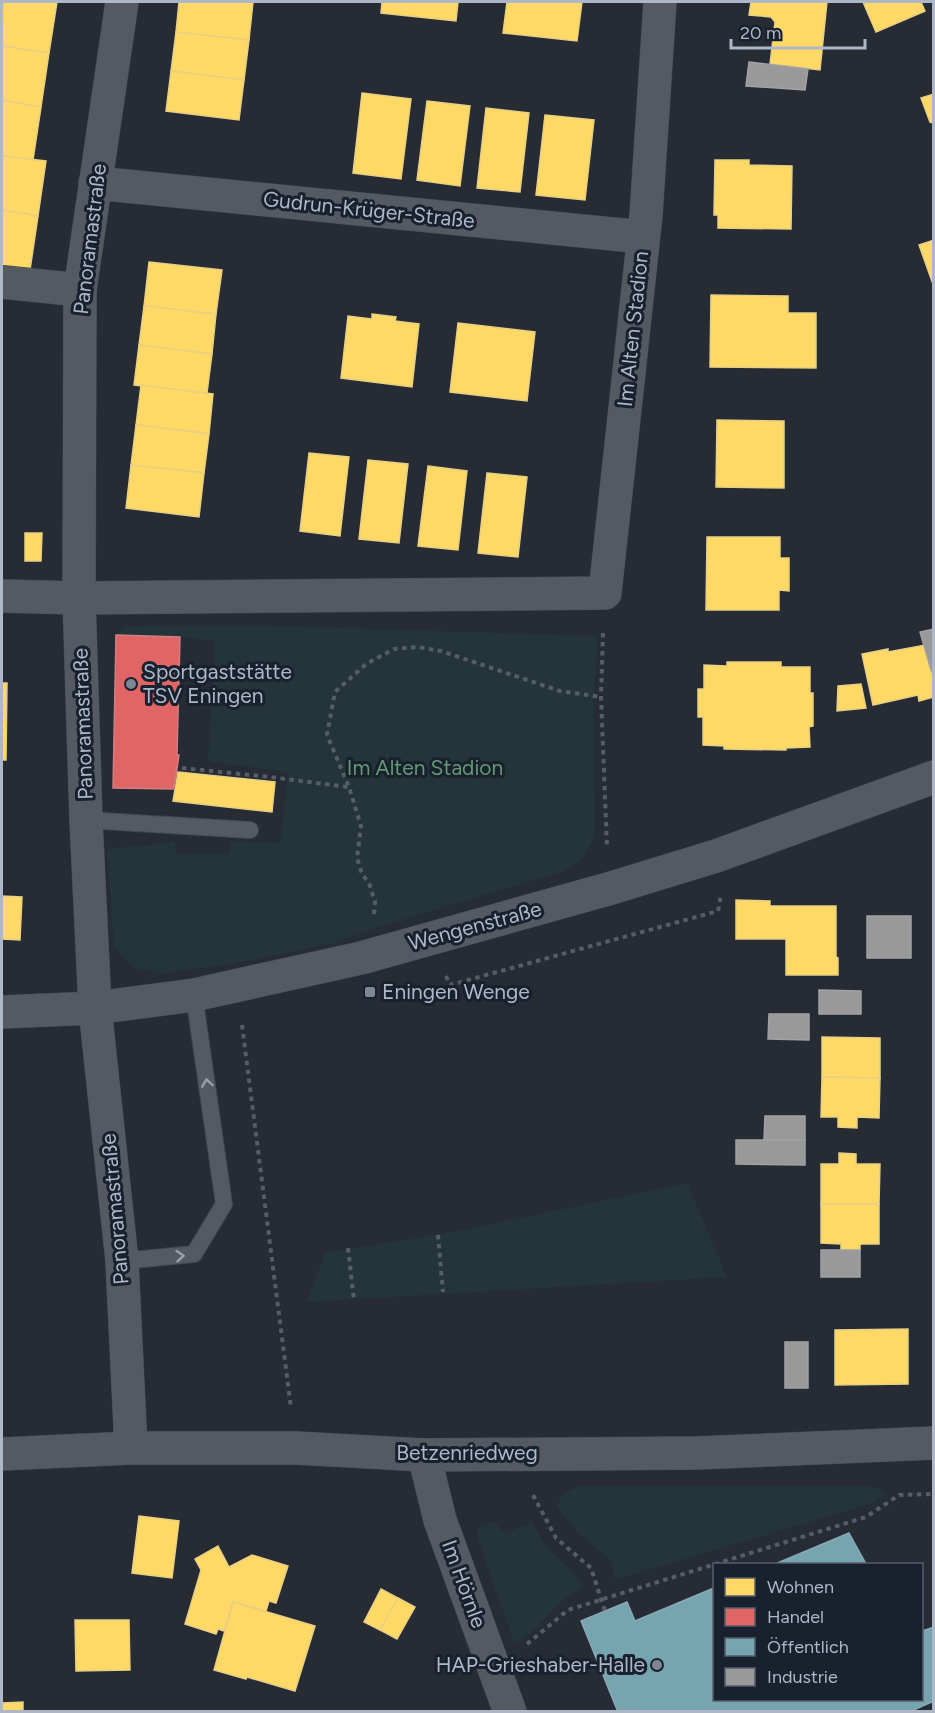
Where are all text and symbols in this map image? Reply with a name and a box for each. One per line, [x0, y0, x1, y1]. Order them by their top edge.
scale bar [731, 12, 864, 50]
text: 20 m [740, 22, 781, 44]
street label: Panoramastraße [68, 162, 111, 316]
street label: Gudrun-Krüger-Straße [262, 186, 476, 233]
street label: Im Alten Stadion [612, 250, 653, 408]
street label: Panoramastraße [67, 648, 98, 800]
place label: Sportgaststätte TSV Eningen [143, 659, 292, 708]
marker: Sportgaststätte TSV Eningen [124, 677, 138, 691]
park label: Im Alten Stadion [347, 755, 503, 780]
street label: Wengenstraße [406, 896, 544, 955]
place label: Eningen Wenge [382, 979, 530, 1004]
marker: Eningen Wenge [363, 985, 377, 999]
one-way arrow [201, 1079, 213, 1088]
street label: Panoramastraße [95, 1132, 134, 1286]
one-way arrow [175, 1249, 184, 1262]
street label: Betzenriedweg [396, 1440, 538, 1465]
street label: Im Hörnle [437, 1537, 492, 1631]
legend [713, 1563, 923, 1701]
text: Wohnen [767, 1576, 834, 1598]
text: Handel [767, 1606, 824, 1628]
text: Öffentlich [767, 1636, 849, 1658]
place label: HAP-Grieshaber-Halle [436, 1652, 645, 1677]
marker: HAP-Grieshaber-Halle [650, 1658, 664, 1672]
text: Industrie [767, 1666, 838, 1688]

